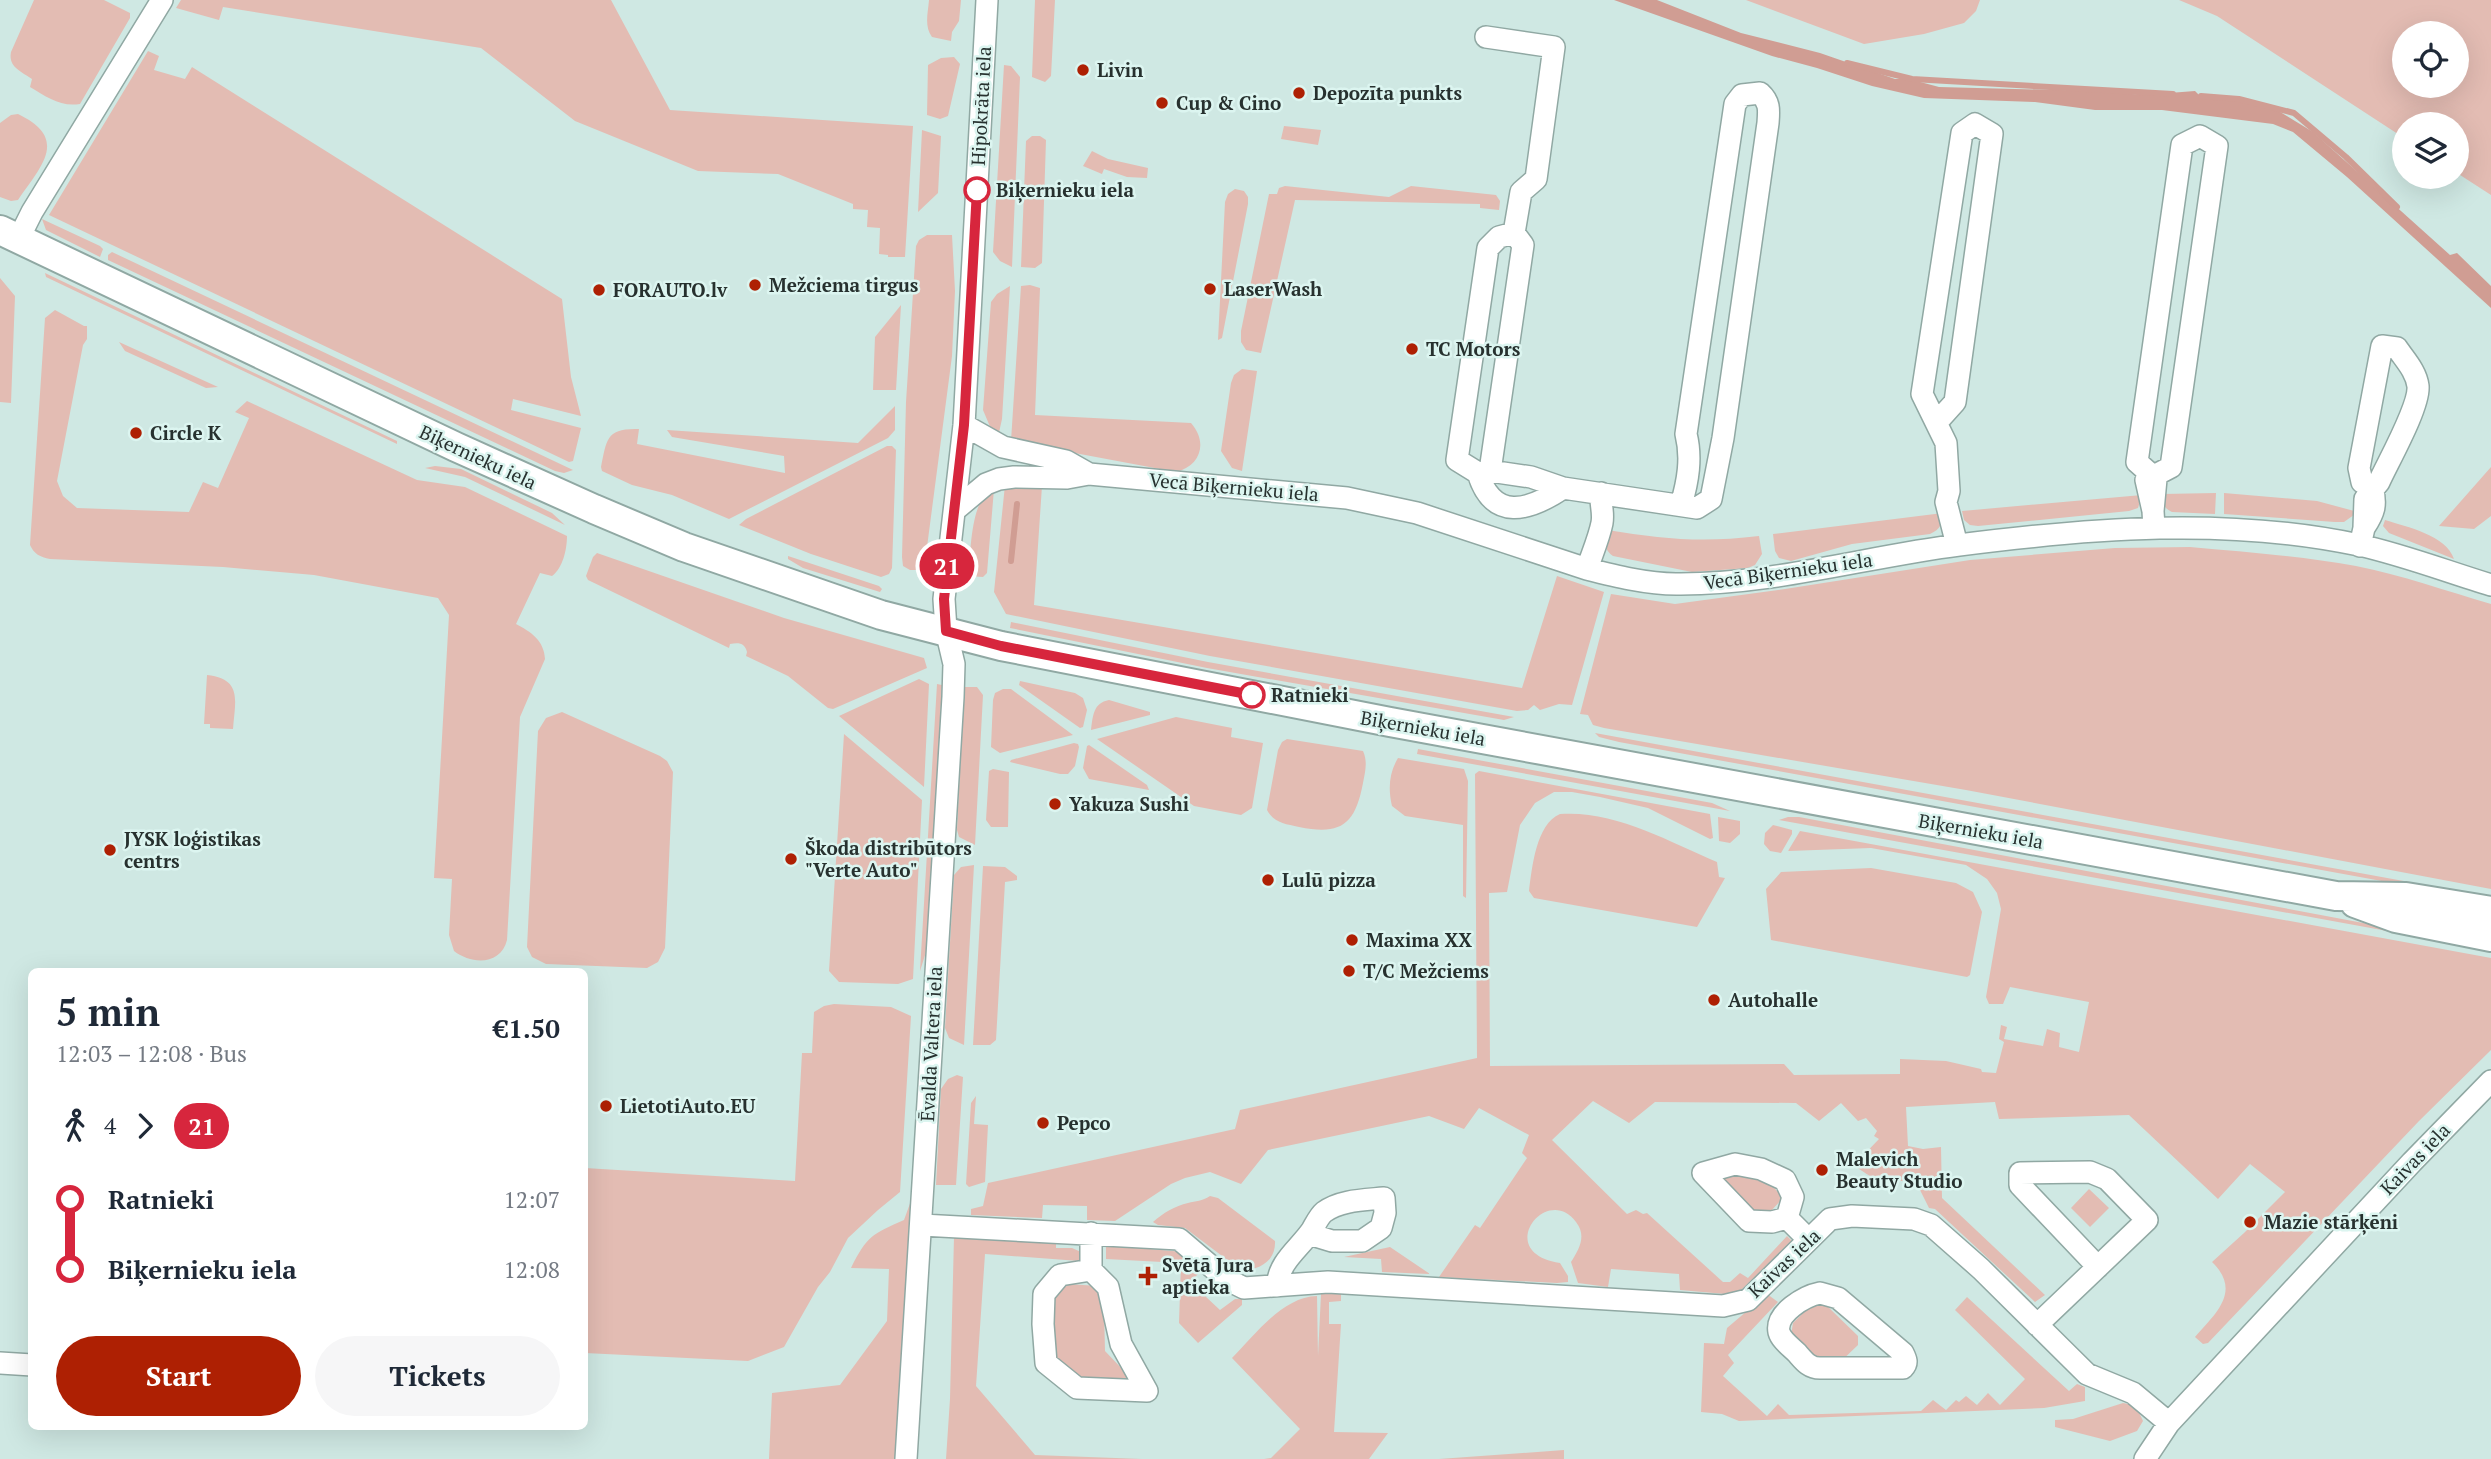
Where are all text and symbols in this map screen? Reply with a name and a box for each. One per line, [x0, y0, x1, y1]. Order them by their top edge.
map controls [2392, 21, 2469, 189]
button: locate [2392, 21, 2469, 98]
street label: Hipokrāta iela [965, 45, 996, 166]
place label: Livin [1097, 57, 1144, 82]
marker: Livin [1075, 62, 1091, 78]
place label: Depozīta punkts [1313, 80, 1462, 105]
marker: Depozīta punkts [1291, 85, 1307, 101]
place label: Cup & Cino [1176, 90, 1281, 115]
marker: Cup & Cino [1154, 95, 1170, 111]
button: layers [2392, 112, 2469, 189]
marker: Biķernieku iela [964, 177, 990, 203]
place label: Biķernieku iela [996, 177, 1134, 203]
place label: Mežciema tirgus [769, 272, 919, 297]
place label: LaserWash [1224, 276, 1322, 301]
place label: FORAUTO.lv [613, 277, 728, 302]
marker: Mežciema tirgus [747, 277, 763, 293]
marker: LaserWash [1202, 281, 1218, 297]
marker: FORAUTO.lv [591, 282, 607, 298]
place label: TC Motors [1426, 336, 1521, 361]
marker: TC Motors [1404, 341, 1420, 357]
street label: Biķernieku iela [415, 419, 541, 496]
place label: Circle K [150, 420, 222, 445]
marker: Circle K [128, 425, 144, 441]
street label: Vecā Biķernieku iela [1148, 467, 1320, 507]
line badge: 21 [916, 543, 978, 589]
street label: Vecā Biķernieku iela [1702, 546, 1874, 596]
text: 21 [933, 550, 961, 582]
marker: Ratnieki [1239, 682, 1265, 708]
place label: Ratnieki [1271, 682, 1349, 707]
street label: Biķernieku iela [1359, 704, 1488, 752]
place label: Yakuza Sushi [1069, 791, 1189, 816]
marker: Yakuza Sushi [1047, 796, 1063, 812]
street label: Biķernieku iela [1917, 807, 2046, 855]
place label: JYSK loģistikas centrs [124, 826, 261, 873]
place label: Škoda distribūtors "Verte Auto" [805, 835, 972, 882]
marker: JYSK loģistikas centrs [102, 842, 118, 858]
marker: Škoda distribūtors "Verte Auto" [783, 851, 799, 867]
place label: Lulū pizza [1282, 867, 1376, 892]
marker: Lulū pizza [1260, 872, 1276, 888]
place label: Maxima XX [1366, 927, 1472, 952]
marker: Maxima XX [1344, 932, 1360, 948]
place label: T/C Mežciems [1363, 958, 1489, 983]
marker: T/C Mežciems [1341, 963, 1357, 979]
street label: Ēvalda Valtera iela [914, 965, 947, 1122]
text: 5 min [56, 987, 160, 1037]
place label: Autohalle [1728, 987, 1818, 1012]
marker: Autohalle [1706, 992, 1722, 1008]
text: €1.50 [494, 1011, 560, 1045]
text: 12:03 – 12:08 · Bus [56, 1038, 247, 1069]
place label: LietotiAuto.EU [620, 1093, 756, 1118]
marker: LietotiAuto.EU [598, 1098, 614, 1114]
icon: walk [56, 1107, 94, 1145]
icon: forward [126, 1107, 164, 1145]
text: 4 [104, 1110, 116, 1141]
text: 21 [188, 1110, 215, 1142]
place label: Pepco [1057, 1110, 1111, 1135]
marker: Pepco [1035, 1115, 1051, 1131]
street label: Kaivas iela [2374, 1117, 2455, 1200]
place label: Malevich Beauty Studio [1836, 1146, 1963, 1193]
marker: Malevich Beauty Studio [1814, 1162, 1830, 1178]
text: Ratnieki [108, 1182, 214, 1216]
text: 12:07 [503, 1184, 560, 1215]
place label: Mazie stārķēni [2264, 1209, 2398, 1235]
marker: Mazie stārķēni [2242, 1214, 2258, 1230]
street label: Kaivas iela [1742, 1222, 1825, 1303]
text: Biķernieku iela [108, 1252, 297, 1286]
place label: Svētā Jura aptieka [1162, 1252, 1254, 1299]
text: 12:08 [503, 1254, 560, 1285]
marker: Svētā Jura aptieka [1140, 1268, 1156, 1284]
button: Start [56, 1336, 301, 1416]
button: Tickets [315, 1336, 560, 1416]

